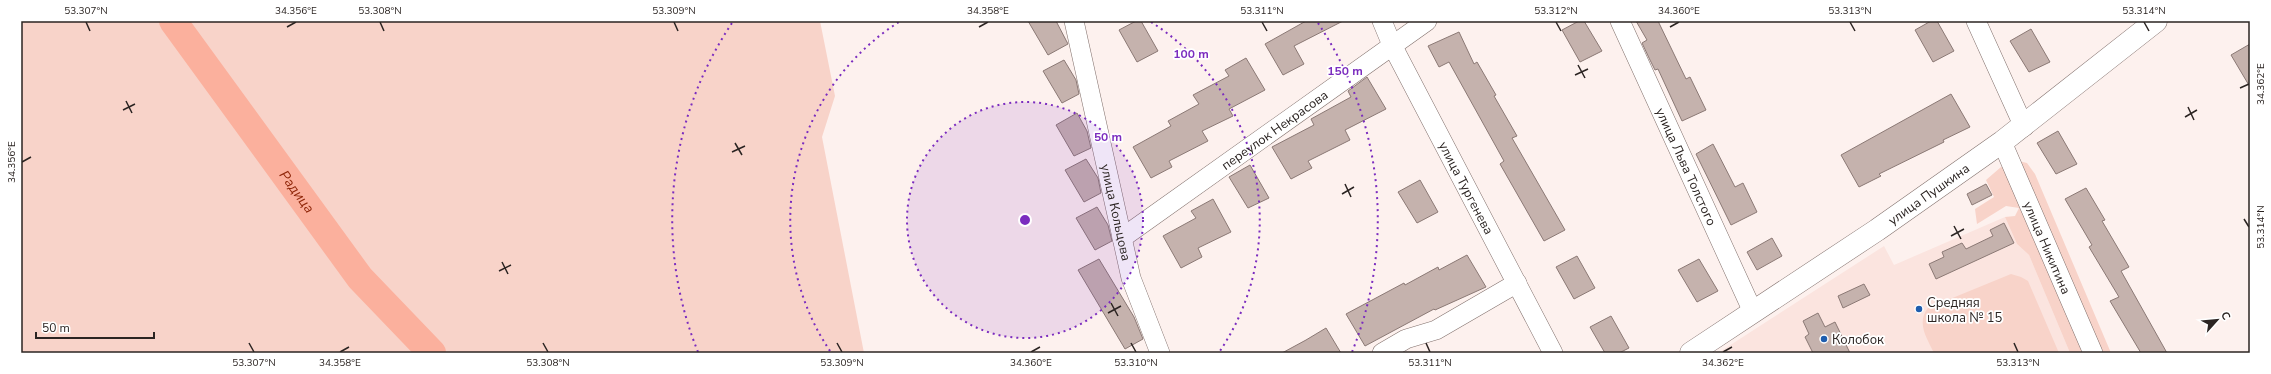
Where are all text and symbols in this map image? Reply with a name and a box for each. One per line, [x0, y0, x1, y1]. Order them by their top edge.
text: 53.307°N [64, 4, 108, 18]
text: 34.356°E [275, 4, 317, 18]
text: 53.308°N [358, 4, 402, 18]
text: 53.309°N [652, 4, 696, 18]
text: 34.358°E [967, 4, 1009, 18]
text: 53.311°N [1240, 4, 1284, 18]
text: 53.312°N [1534, 4, 1578, 18]
text: 34.360°E [1658, 4, 1700, 18]
text: 53.313°N [1828, 4, 1872, 18]
text: 53.314°N [2122, 4, 2166, 18]
text: 100 m [1173, 46, 1209, 62]
text: 150 m [1327, 63, 1363, 79]
text: 34.362°E [2254, 63, 2268, 105]
street label: переулок Некрасова [1218, 86, 1332, 175]
street label: улица Льва Толстого [1651, 105, 1720, 229]
text: 50 m [1094, 129, 1122, 145]
street label: улица Тургенева [1434, 139, 1497, 238]
text: 34.356°E [5, 141, 19, 183]
street label: улица Пушкина [1885, 160, 1973, 229]
street label: улица Кольцова [1096, 162, 1135, 263]
water label: Радица [275, 167, 319, 217]
street label: улица Никитина [2019, 199, 2075, 297]
text: 53.314°N [2254, 205, 2268, 249]
centre of rings [1018, 213, 1032, 227]
place label: Средняя школа № 15 [1927, 294, 2002, 327]
north arrow [2197, 300, 2237, 340]
marker: Средняя школа № 15 [1914, 304, 1924, 314]
text: С [2217, 309, 2234, 323]
scale bar [36, 314, 154, 340]
text: 50 m [42, 320, 70, 336]
place label: Колобок [1832, 331, 1884, 349]
marker: Колобок [1819, 334, 1829, 344]
text: 53.307°N [232, 356, 276, 370]
text: 34.358°E [319, 356, 361, 370]
text: 53.308°N [526, 356, 570, 370]
text: 53.309°N [820, 356, 864, 370]
text: 34.360°E [1010, 356, 1052, 370]
text: 53.310°N [1114, 356, 1158, 370]
text: 53.311°N [1408, 356, 1452, 370]
text: 34.362°E [1702, 356, 1744, 370]
text: 53.313°N [1996, 356, 2040, 370]

